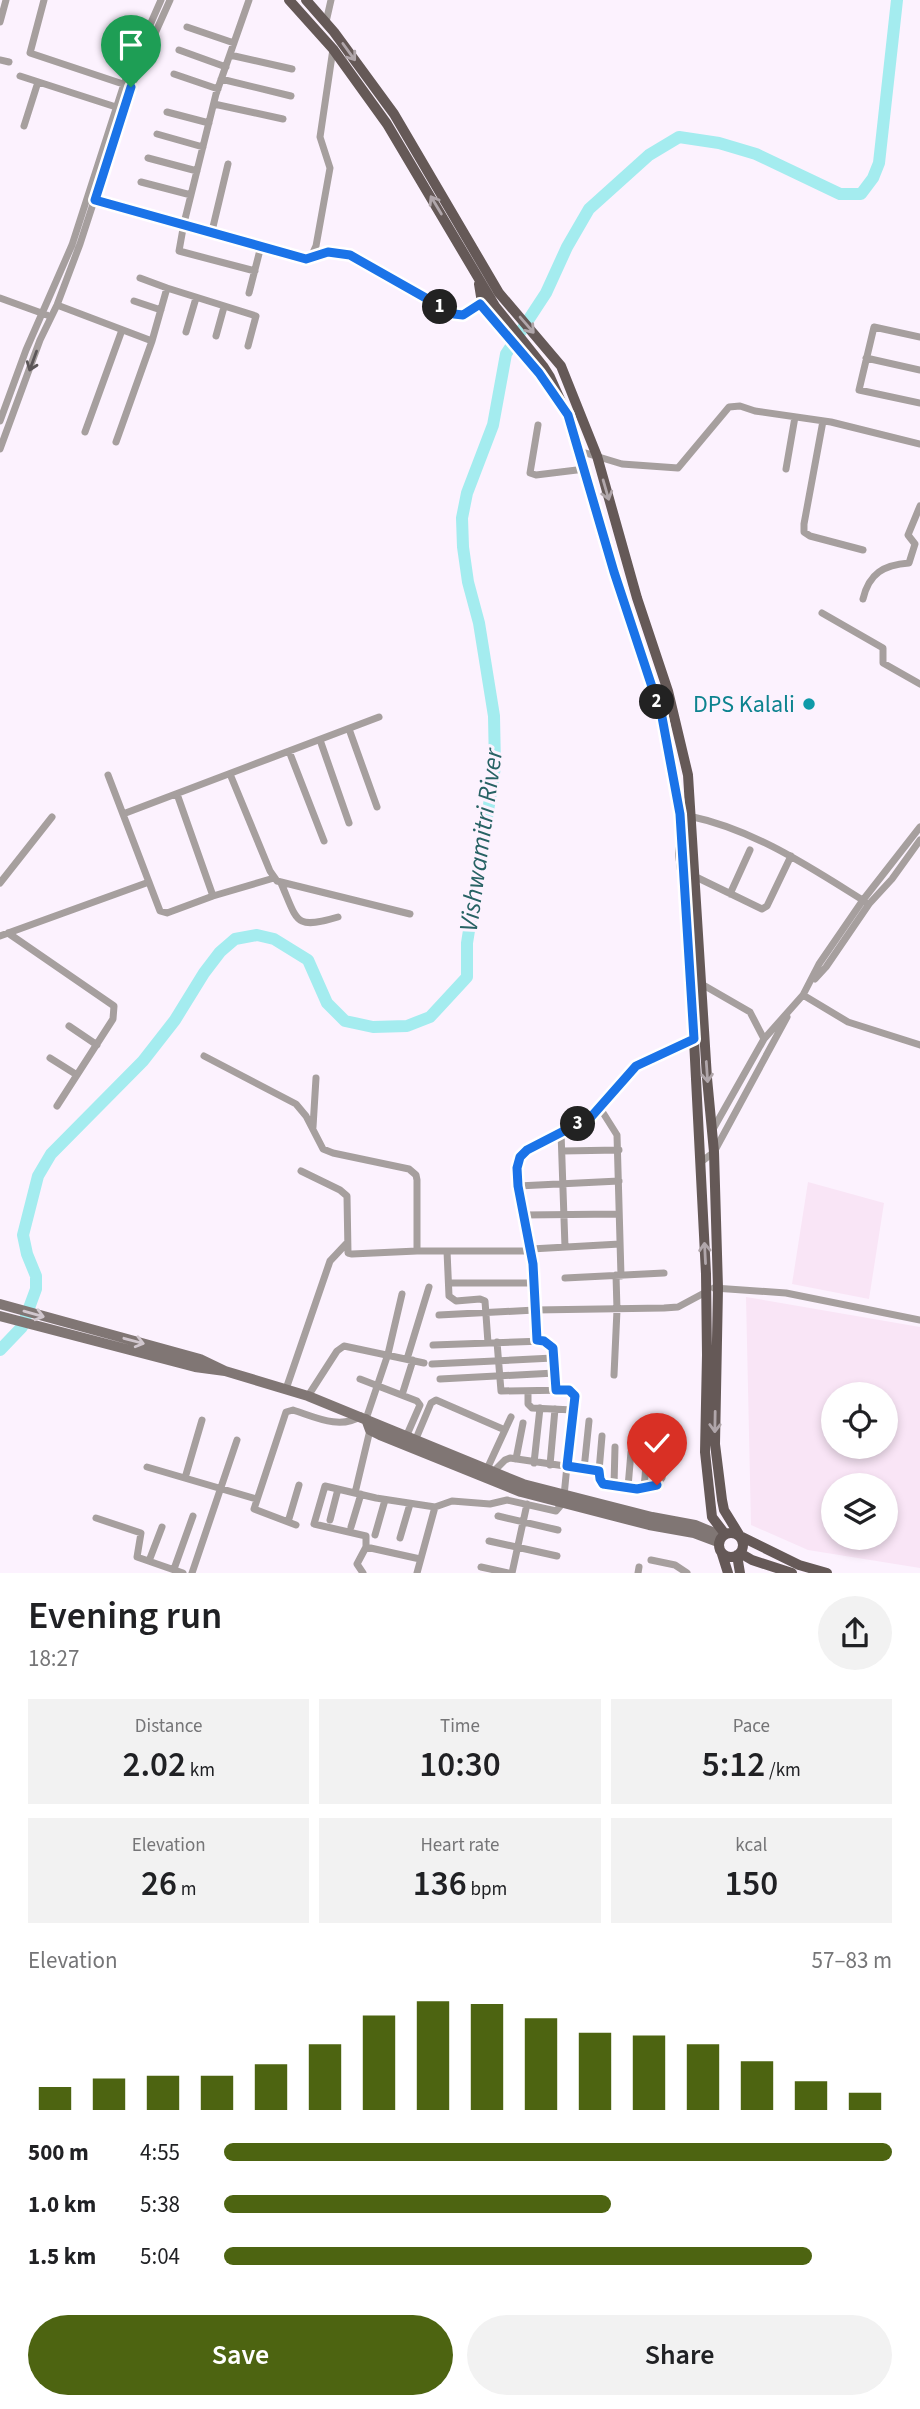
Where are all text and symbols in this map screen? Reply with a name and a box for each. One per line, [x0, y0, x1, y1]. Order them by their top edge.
pin [101, 15, 161, 87]
icon: arrive [112, 26, 150, 64]
one-way arrow [342, 42, 357, 61]
one-way arrow [428, 196, 442, 216]
pin: 1 [422, 290, 458, 324]
text: 1 [434, 293, 445, 320]
one-way arrow [519, 316, 535, 334]
one-way arrow [26, 349, 38, 371]
one-way arrow [600, 478, 613, 500]
pin: 2 [640, 684, 674, 720]
place label: DPS Kalali [693, 687, 795, 722]
text: 2 [651, 688, 662, 715]
marker: DPS Kalali [801, 696, 817, 712]
water label: Vishwamitri River [450, 745, 512, 934]
one-way arrow [700, 1060, 713, 1083]
pin: 3 [560, 1106, 596, 1142]
text: 3 [572, 1110, 583, 1137]
one-way arrow [698, 1242, 711, 1265]
one-way arrow [22, 1308, 45, 1321]
one-way arrow [122, 1335, 145, 1348]
map controls [821, 1382, 898, 1550]
button: locate [821, 1382, 898, 1459]
one-way arrow [709, 1410, 722, 1433]
pin [627, 1413, 687, 1485]
icon: check [638, 1424, 676, 1462]
button: layers [821, 1473, 898, 1550]
text: Evening run [28, 1589, 222, 1643]
button: share [818, 1596, 892, 1670]
text: 18:27 [28, 1642, 79, 1675]
text: Distance [135, 1713, 202, 1740]
text: Time [440, 1713, 480, 1740]
text: Pace [733, 1713, 770, 1740]
text: 2.02 [122, 1740, 186, 1790]
text: 10:30 [419, 1740, 501, 1790]
text: 5:12 [702, 1740, 765, 1790]
text: km [186, 1757, 215, 1784]
text: /km [765, 1757, 801, 1784]
text: Elevation [132, 1832, 206, 1859]
text: Heart rate [420, 1832, 499, 1859]
text: kcal [735, 1832, 767, 1859]
text: 26 [141, 1859, 177, 1909]
text: 136 [413, 1859, 467, 1909]
text: 150 [724, 1859, 778, 1909]
text: m [177, 1876, 196, 1903]
text: bpm [467, 1876, 507, 1903]
text: Elevation [28, 1944, 118, 1977]
text: 57–83 m [812, 1944, 892, 1977]
text: 500 m [28, 2136, 89, 2169]
text: 4:55 [140, 2136, 180, 2169]
text: 1.0 km [28, 2188, 96, 2221]
text: 5:38 [140, 2188, 180, 2221]
text: 1.5 km [28, 2240, 96, 2273]
text: 5:04 [140, 2240, 180, 2273]
button: Save [28, 2315, 453, 2395]
button: Share [467, 2315, 892, 2395]

